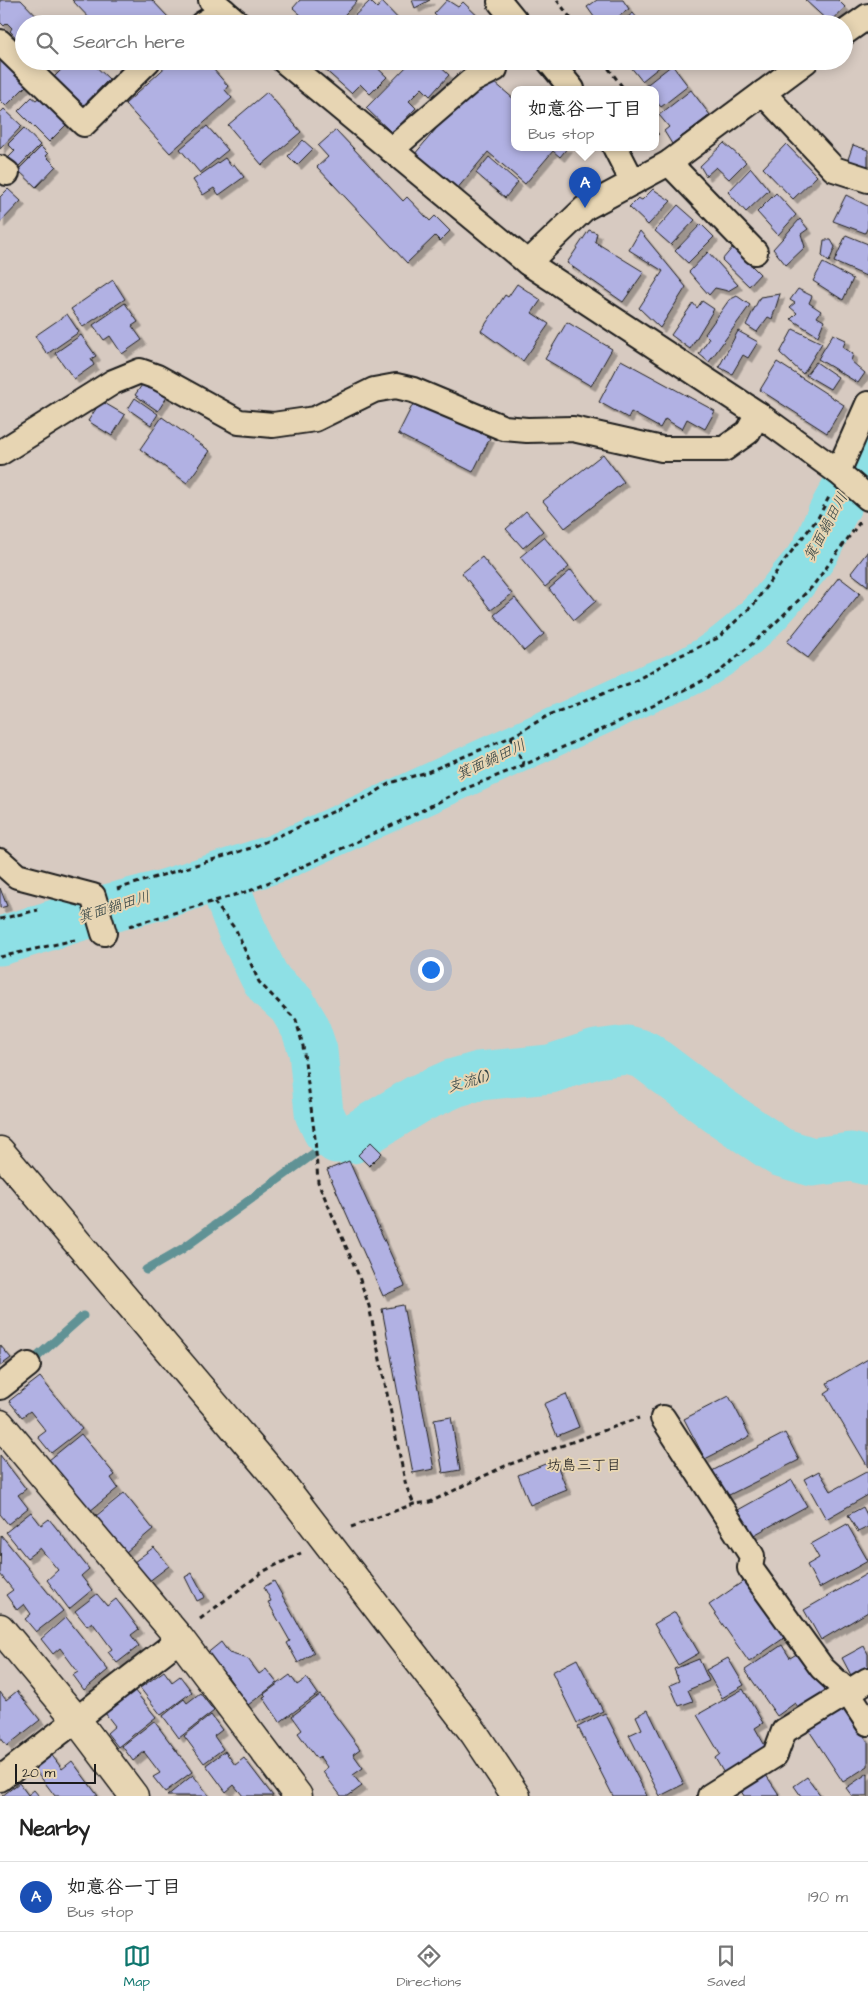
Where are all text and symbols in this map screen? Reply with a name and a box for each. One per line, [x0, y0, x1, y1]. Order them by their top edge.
search box [15, 15, 853, 70]
icon: search [33, 29, 61, 57]
text: Search here [73, 29, 185, 56]
popup [511, 86, 659, 151]
text: 如意谷一丁目 [528, 96, 642, 123]
text: Bus stop [528, 123, 594, 145]
pin: A [569, 167, 601, 208]
water label: 箕面鍋田川 [799, 489, 853, 565]
water label: 箕面鍋田川 [453, 735, 529, 785]
water label: 箕面鍋田川 [75, 886, 153, 928]
your location [418, 957, 444, 983]
water label: 支流(1) [445, 1066, 493, 1098]
district label: 坊島三丁目 [546, 1455, 622, 1476]
scale bar [15, 1761, 96, 1784]
text: 20 m [22, 1763, 55, 1783]
text: Nearby [20, 1814, 90, 1843]
text: 如意谷一丁目 [67, 1874, 181, 1901]
text: A [31, 1886, 41, 1908]
text: 190 m [808, 1886, 848, 1908]
text: Bus stop [67, 1901, 133, 1923]
tab: Map [123, 1942, 151, 1992]
tab: Directions [396, 1942, 461, 1992]
tab: Saved [707, 1942, 745, 1992]

